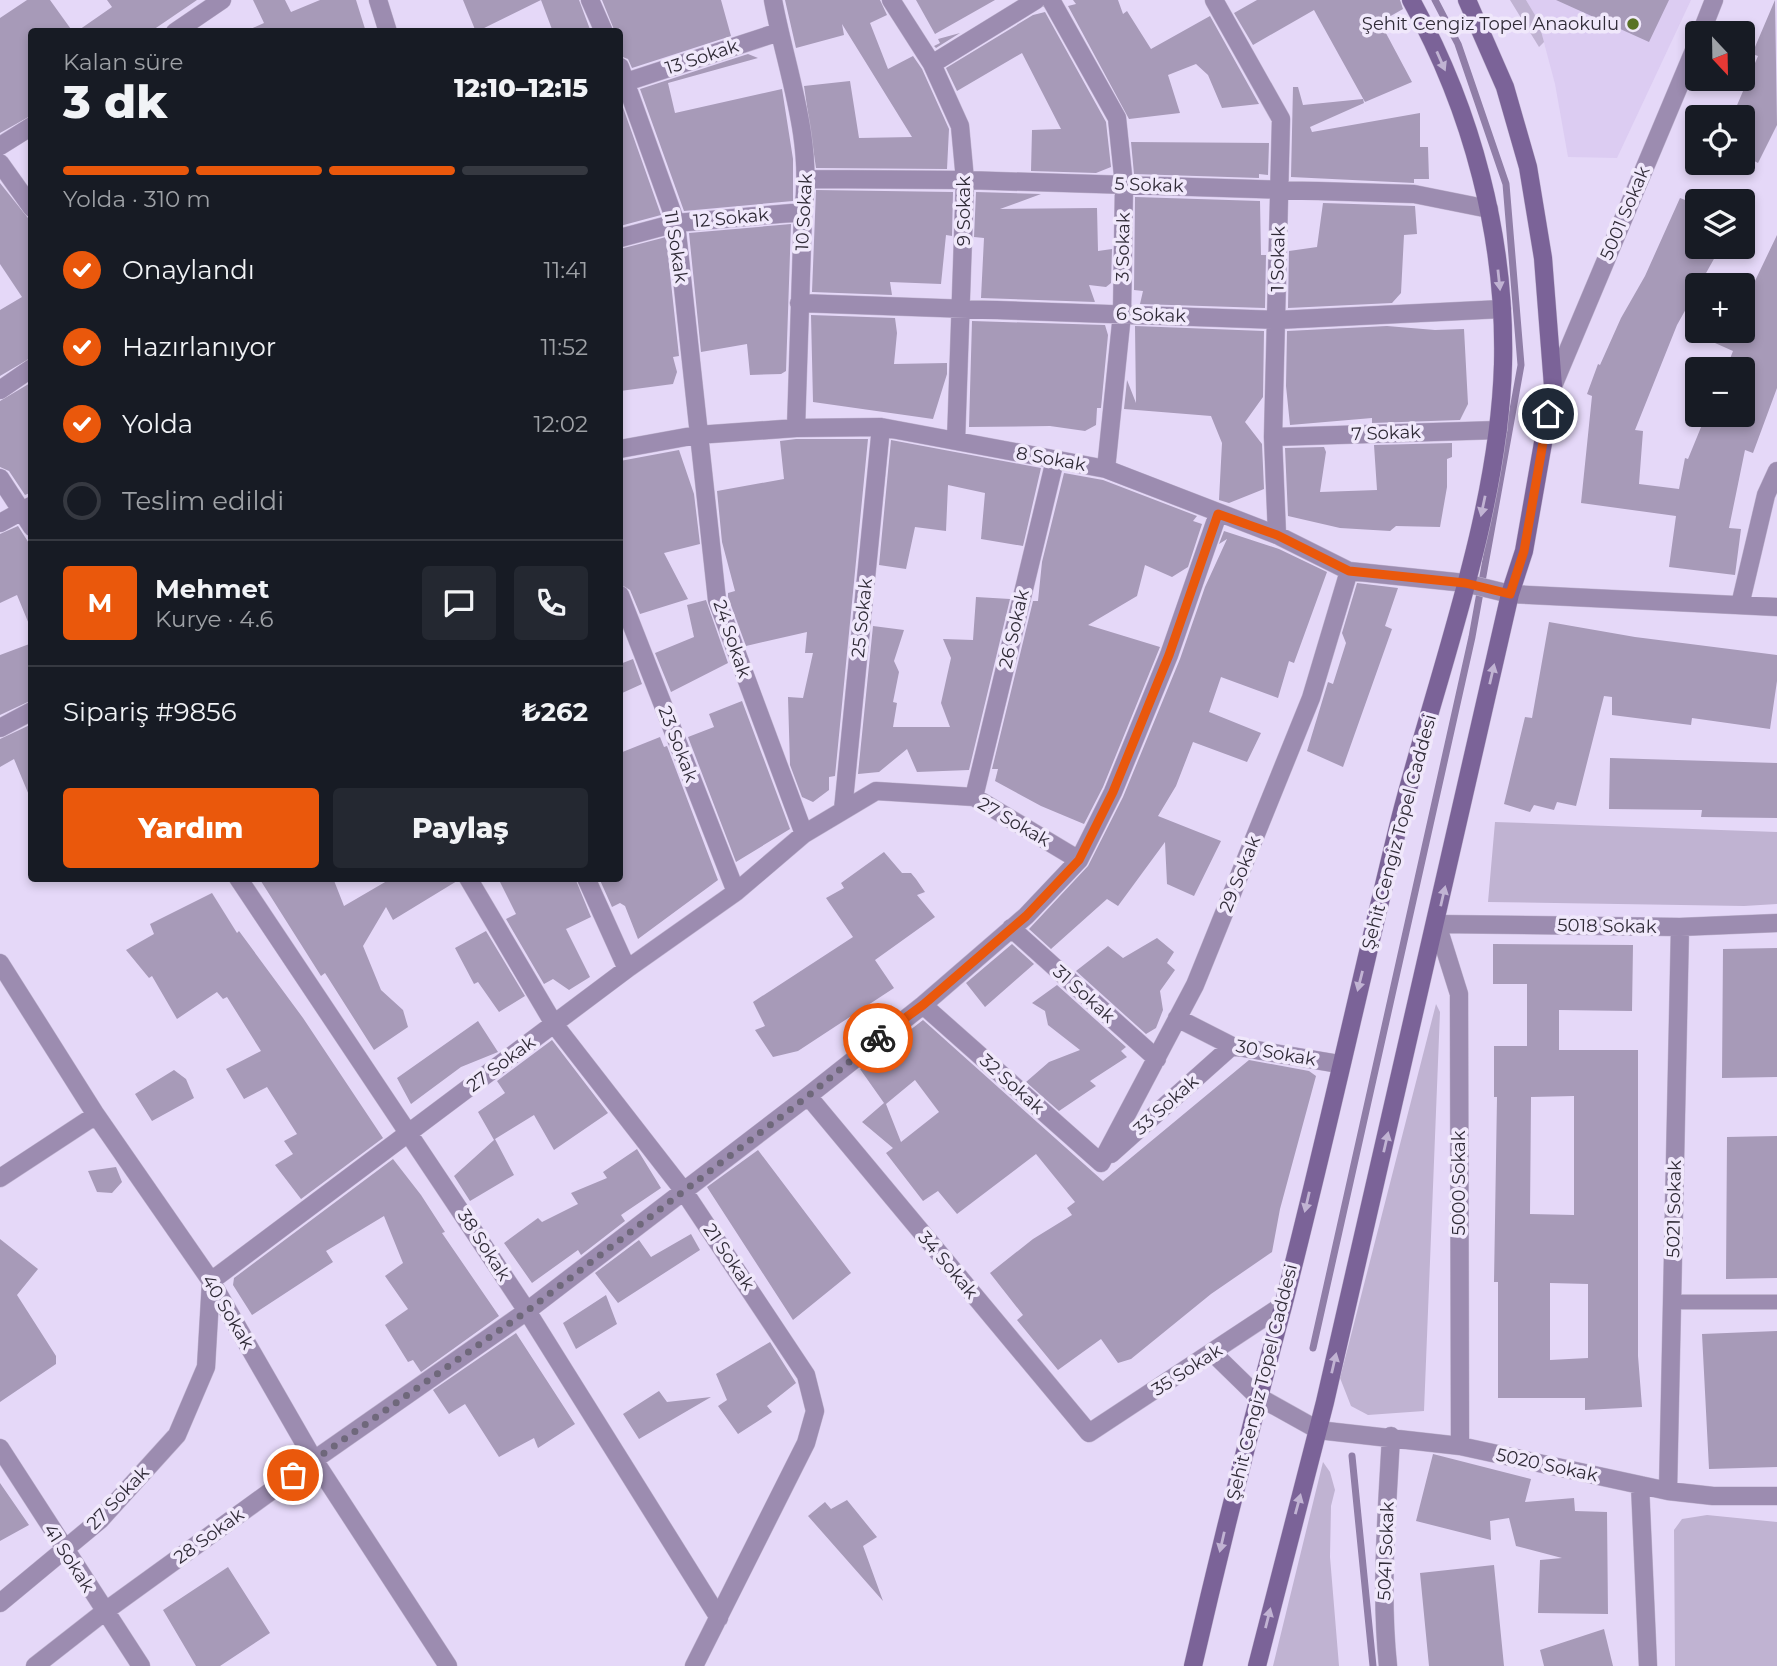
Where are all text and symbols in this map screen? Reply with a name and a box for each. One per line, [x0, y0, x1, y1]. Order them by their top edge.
place label: Şehit Cengiz Topel Anaokulu [1362, 13, 1619, 35]
marker: Şehit Cengiz Topel Anaokulu [1625, 16, 1641, 32]
north arrow [1685, 21, 1755, 91]
map controls [1685, 21, 1755, 427]
street label: 13 Sokak [663, 35, 742, 79]
text: Kalan süre [63, 48, 183, 76]
one-way arrow [1435, 51, 1447, 71]
text: 12:10–12:15 [454, 72, 588, 104]
text: 3 dk [63, 73, 167, 130]
button: locate [1685, 105, 1755, 175]
street label: 5001 Sokak [1595, 163, 1655, 263]
street label: 10 Sokak [791, 173, 817, 251]
street label: 5 Sokak [1114, 173, 1184, 197]
street label: 9 Sokak [953, 176, 975, 246]
text: Yolda · 310 m [63, 185, 211, 213]
button: layers [1685, 189, 1755, 259]
street label: 12 Sokak [692, 204, 770, 232]
street label: 11 Sokak [660, 210, 693, 285]
street label: 3 Sokak [1111, 212, 1135, 282]
street label: 1 Sokak [1266, 226, 1290, 292]
icon: check [63, 251, 101, 289]
text: Onaylandı [122, 254, 255, 286]
text: 11:41 [544, 256, 588, 284]
one-way arrow [1494, 269, 1505, 291]
button: + [1685, 273, 1755, 343]
street label: 6 Sokak [1116, 303, 1187, 327]
icon: check [63, 328, 101, 366]
text: Hazırlanıyor [122, 331, 276, 363]
text: 11:52 [541, 333, 588, 361]
button: − [1685, 357, 1755, 427]
pin [1518, 384, 1578, 444]
icon: home [1529, 395, 1567, 433]
icon: check [63, 405, 101, 443]
text: Yolda [122, 408, 193, 440]
text: 12:02 [533, 410, 588, 438]
street label: 7 Sokak [1351, 421, 1421, 445]
street label: 8 Sokak [1014, 442, 1088, 476]
text: Teslim edildi [122, 485, 284, 517]
one-way arrow [1477, 495, 1488, 517]
button: chat [422, 566, 496, 640]
button: phone [514, 566, 588, 640]
text: Mehmet [155, 573, 269, 605]
street label: 25 Sokak [847, 577, 877, 659]
text: M [88, 587, 112, 619]
street label: 26 Sokak [994, 587, 1034, 671]
street label: 24 Sokak [708, 597, 756, 681]
text: Kurye · 4.6 [155, 605, 274, 633]
one-way arrow [1487, 663, 1498, 685]
text: Sipariş #9856 [63, 696, 237, 728]
text: ₺262 [522, 696, 588, 728]
street label: 23 Sokak [653, 703, 703, 785]
street label: Şehit Cengiz Topel Caddesi [1357, 712, 1441, 952]
button: Yardım [63, 788, 319, 868]
button: Paylaş [333, 788, 588, 868]
street label: 27 Sokak [974, 793, 1054, 852]
street label: 29 Sokak [1215, 832, 1265, 915]
one-way arrow [1437, 885, 1448, 907]
street label: 5018 Sokak [1557, 914, 1657, 938]
street label: 31 Sokak [1049, 960, 1120, 1028]
one-way arrow [1354, 970, 1365, 992]
courier [843, 1003, 913, 1073]
icon: bike [859, 1019, 897, 1057]
street label: 27 Sokak [463, 1031, 540, 1097]
street label: 30 Sokak [1234, 1035, 1318, 1071]
street label: 32 Sokak [975, 1049, 1049, 1119]
street label: 33 Sokak [1129, 1070, 1203, 1140]
street label: 5000 Sokak [1448, 1130, 1470, 1235]
one-way arrow [1381, 1131, 1392, 1153]
street label: 5021 Sokak [1662, 1160, 1686, 1258]
one-way arrow [1301, 1191, 1312, 1213]
street label: 38 Sokak [453, 1205, 515, 1285]
street label: 21 Sokak [699, 1219, 759, 1295]
street label: 34 Sokak [914, 1227, 983, 1303]
street label: Şehit Cengiz Topel Caddesi [1222, 1262, 1302, 1502]
street label: 40 Sokak [197, 1271, 259, 1353]
street label: 35 Sokak [1148, 1339, 1226, 1401]
one-way arrow [1329, 1352, 1340, 1374]
street label: 5020 Sokak [1494, 1444, 1600, 1487]
pin [263, 1445, 323, 1505]
icon: bag [274, 1456, 312, 1494]
street label: 27 Sokak [82, 1461, 154, 1534]
one-way arrow [1293, 1493, 1303, 1514]
street label: 5041 Sokak [1373, 1501, 1399, 1601]
street label: 28 Sokak [170, 1503, 248, 1569]
street label: 41 Sokak [39, 1520, 99, 1596]
one-way arrow [1216, 1531, 1227, 1553]
one-way arrow [1263, 1607, 1274, 1629]

